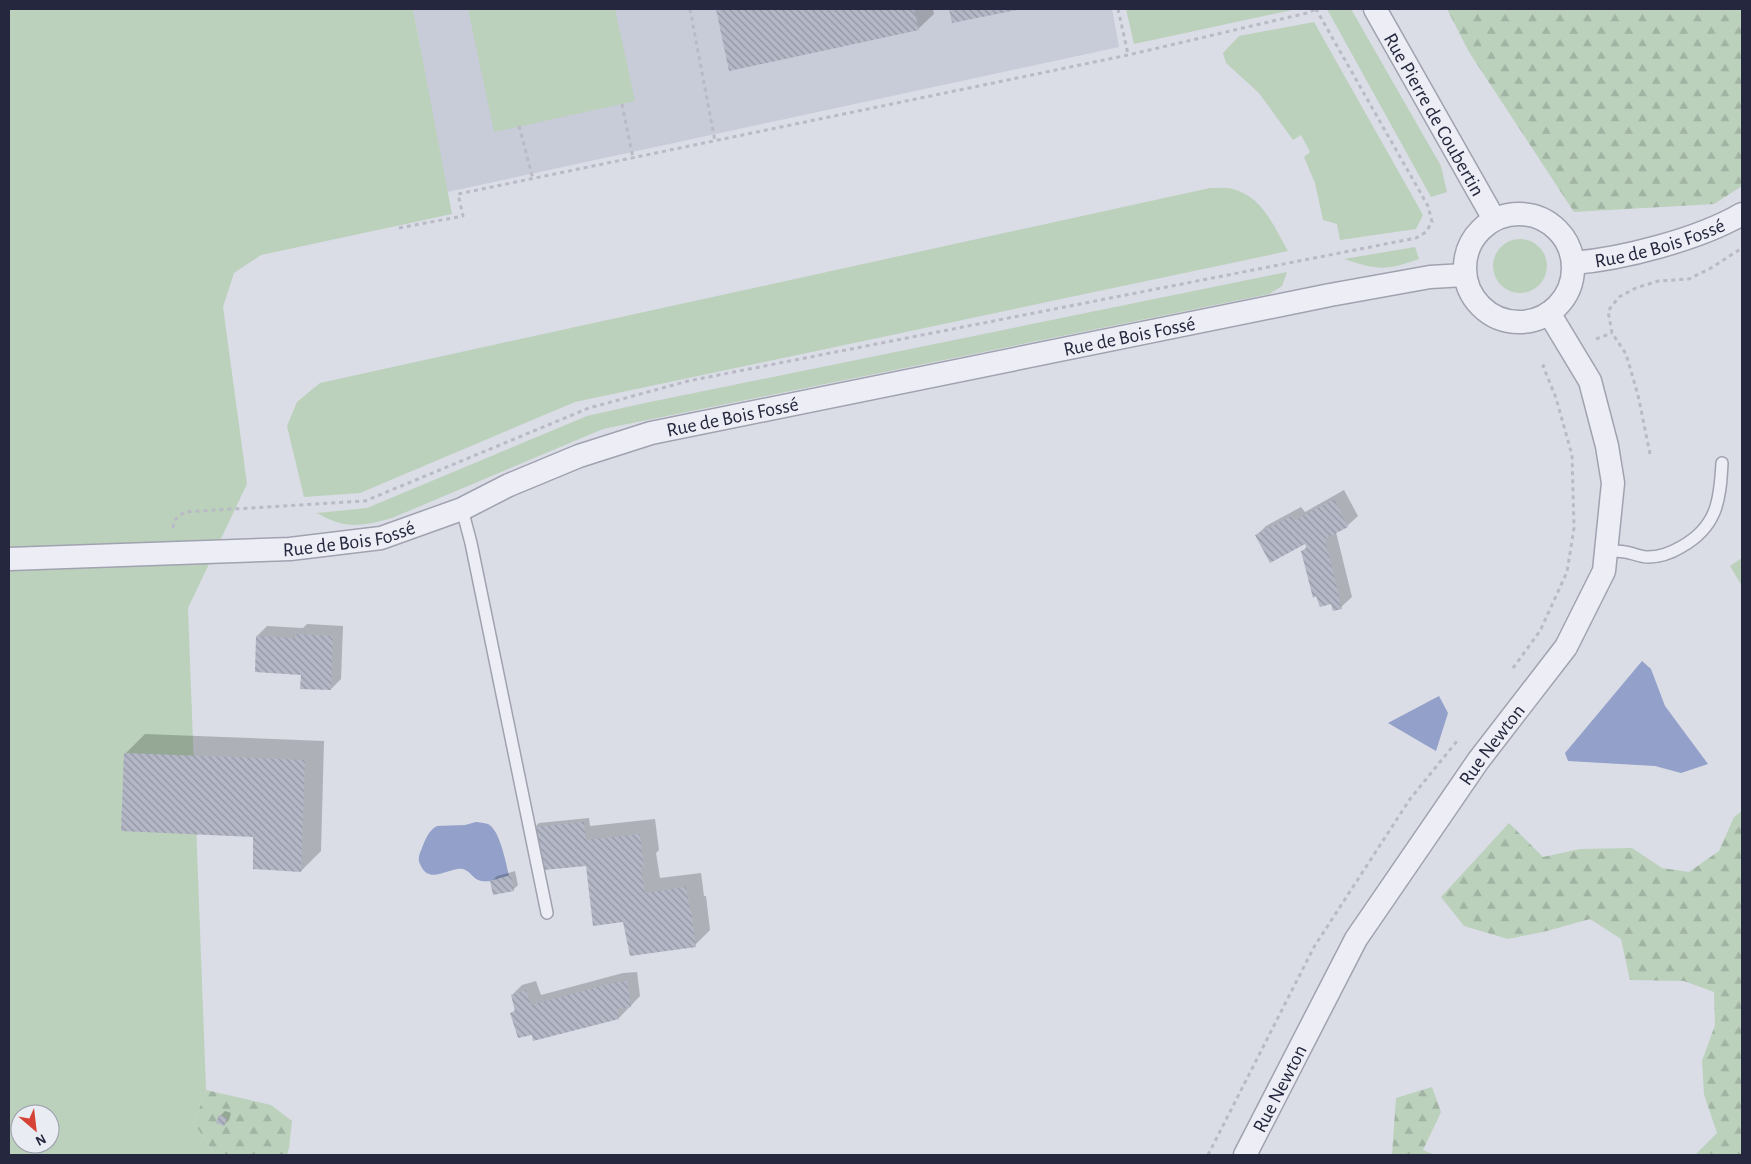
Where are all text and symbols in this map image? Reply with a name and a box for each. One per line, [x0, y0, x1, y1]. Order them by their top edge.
street label: Rue Pierre de Coubertin [1380, 30, 1488, 200]
street label: Rue de Bois Fossé [1593, 215, 1728, 271]
street label: Rue de Bois Fossé [1062, 314, 1197, 360]
street label: Rue de Bois Fossé [665, 394, 800, 441]
street label: Rue de Bois Fossé [282, 518, 418, 560]
street label: Rue Newton [1456, 701, 1529, 789]
street label: Rue Newton [1249, 1042, 1311, 1136]
north arrow [10, 1104, 60, 1154]
text: N [33, 1131, 48, 1148]

